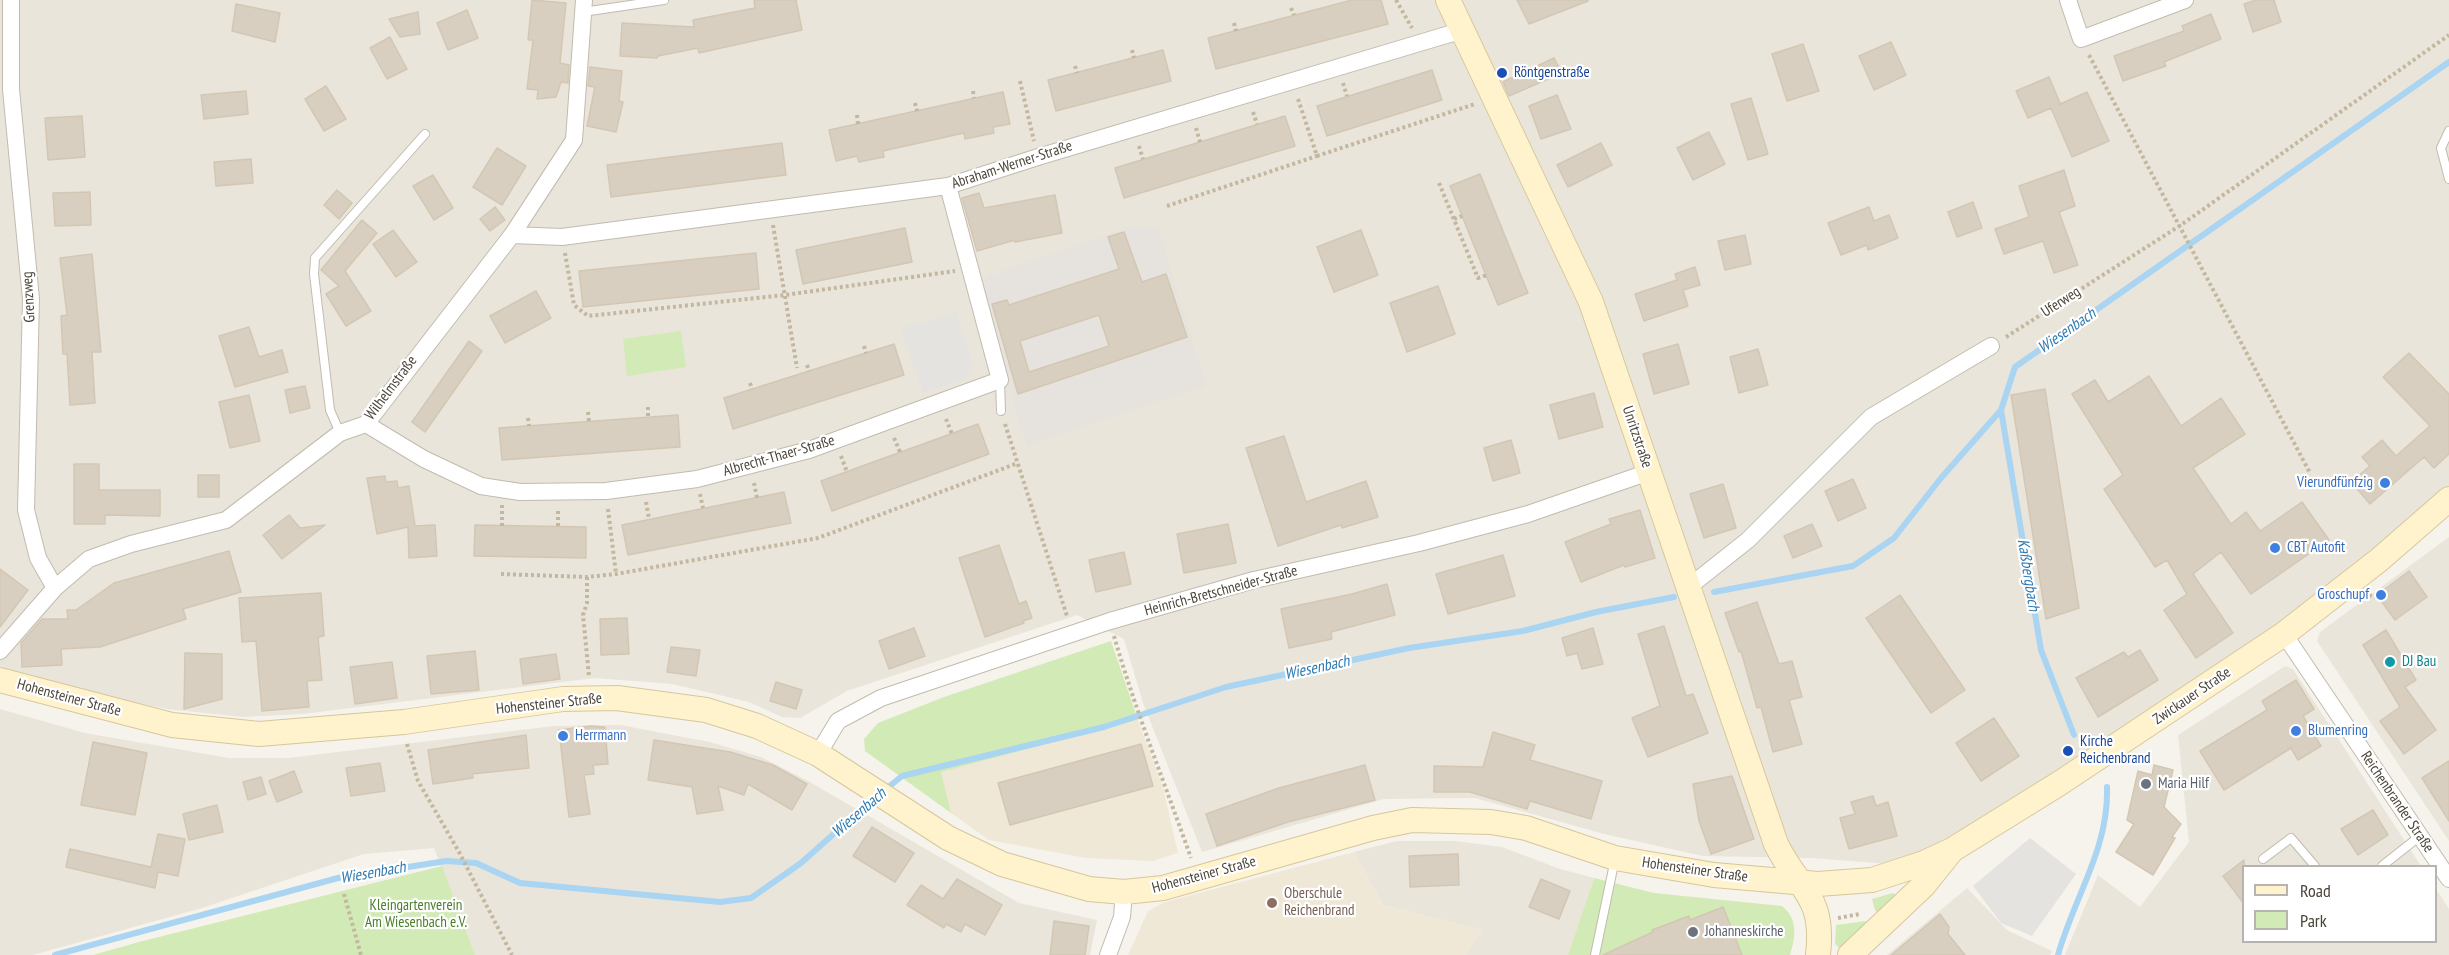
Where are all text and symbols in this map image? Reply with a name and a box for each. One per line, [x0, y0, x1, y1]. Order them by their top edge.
place label: Röntgenstraße [1514, 64, 1590, 82]
marker: Röntgenstraße [1495, 66, 1509, 80]
street label: Abraham-Werner-Straße [949, 137, 1075, 193]
street label: Grenzweg [19, 271, 39, 323]
street label: Uferweg [2038, 283, 2084, 321]
water label: Wiesenbach [2034, 304, 2100, 358]
street label: Wilhelmstraße [361, 352, 421, 424]
street label: Unritzstraße [1618, 404, 1656, 470]
street label: Albrecht-Thaer-Straße [721, 431, 837, 481]
place label: Vierundfünfzig [2297, 474, 2373, 492]
marker: Vierundfünfzig [2378, 476, 2392, 490]
water label: Kaßbergbach [2013, 538, 2043, 612]
place label: CBT Autofit [2287, 539, 2345, 557]
marker: CBT Autofit [2268, 541, 2282, 555]
street label: Heinrich-Bretschneider-Straße [1143, 562, 1299, 620]
place label: Groschupf [2317, 586, 2369, 604]
marker: Groschupf [2374, 588, 2388, 602]
water label: Wiesenbach [1283, 652, 1351, 684]
place label: DJ Bau [2402, 653, 2436, 671]
marker: DJ Bau [2383, 655, 2397, 669]
street label: Zwickauer Straße [2150, 663, 2234, 729]
street label: Hohensteiner Straße [15, 676, 123, 720]
street label: Hohensteiner Straße [495, 689, 603, 719]
place label: Blumenring [2308, 722, 2368, 740]
marker: Blumenring [2289, 724, 2303, 738]
place label: Herrmann [575, 727, 626, 745]
marker: Herrmann [556, 729, 570, 743]
place label: Kirche Reichenbrand [2080, 733, 2150, 768]
marker: Kirche Reichenbrand [2061, 744, 2075, 758]
street label: Reichenbrander Straße [2357, 748, 2437, 856]
place label: Maria Hilf [2158, 775, 2209, 793]
marker: Maria Hilf [2139, 777, 2153, 791]
water label: Wiesenbach [828, 784, 890, 842]
street label: Hohensteiner Straße [1150, 853, 1258, 897]
street label: Hohensteiner Straße [1641, 854, 1749, 886]
water label: Wiesenbach [339, 858, 407, 888]
legend [2242, 865, 2437, 943]
text: Road [2300, 879, 2331, 902]
place label: Oberschule Reichenbrand [1284, 885, 1354, 920]
marker: Oberschule Reichenbrand [1265, 896, 1279, 910]
park label: Kleingartenverein Am Wiesenbach e.V. [365, 897, 467, 932]
text: Park [2300, 909, 2327, 932]
place label: Johanneskirche [1705, 923, 1783, 941]
marker: Johanneskirche [1686, 925, 1700, 939]

